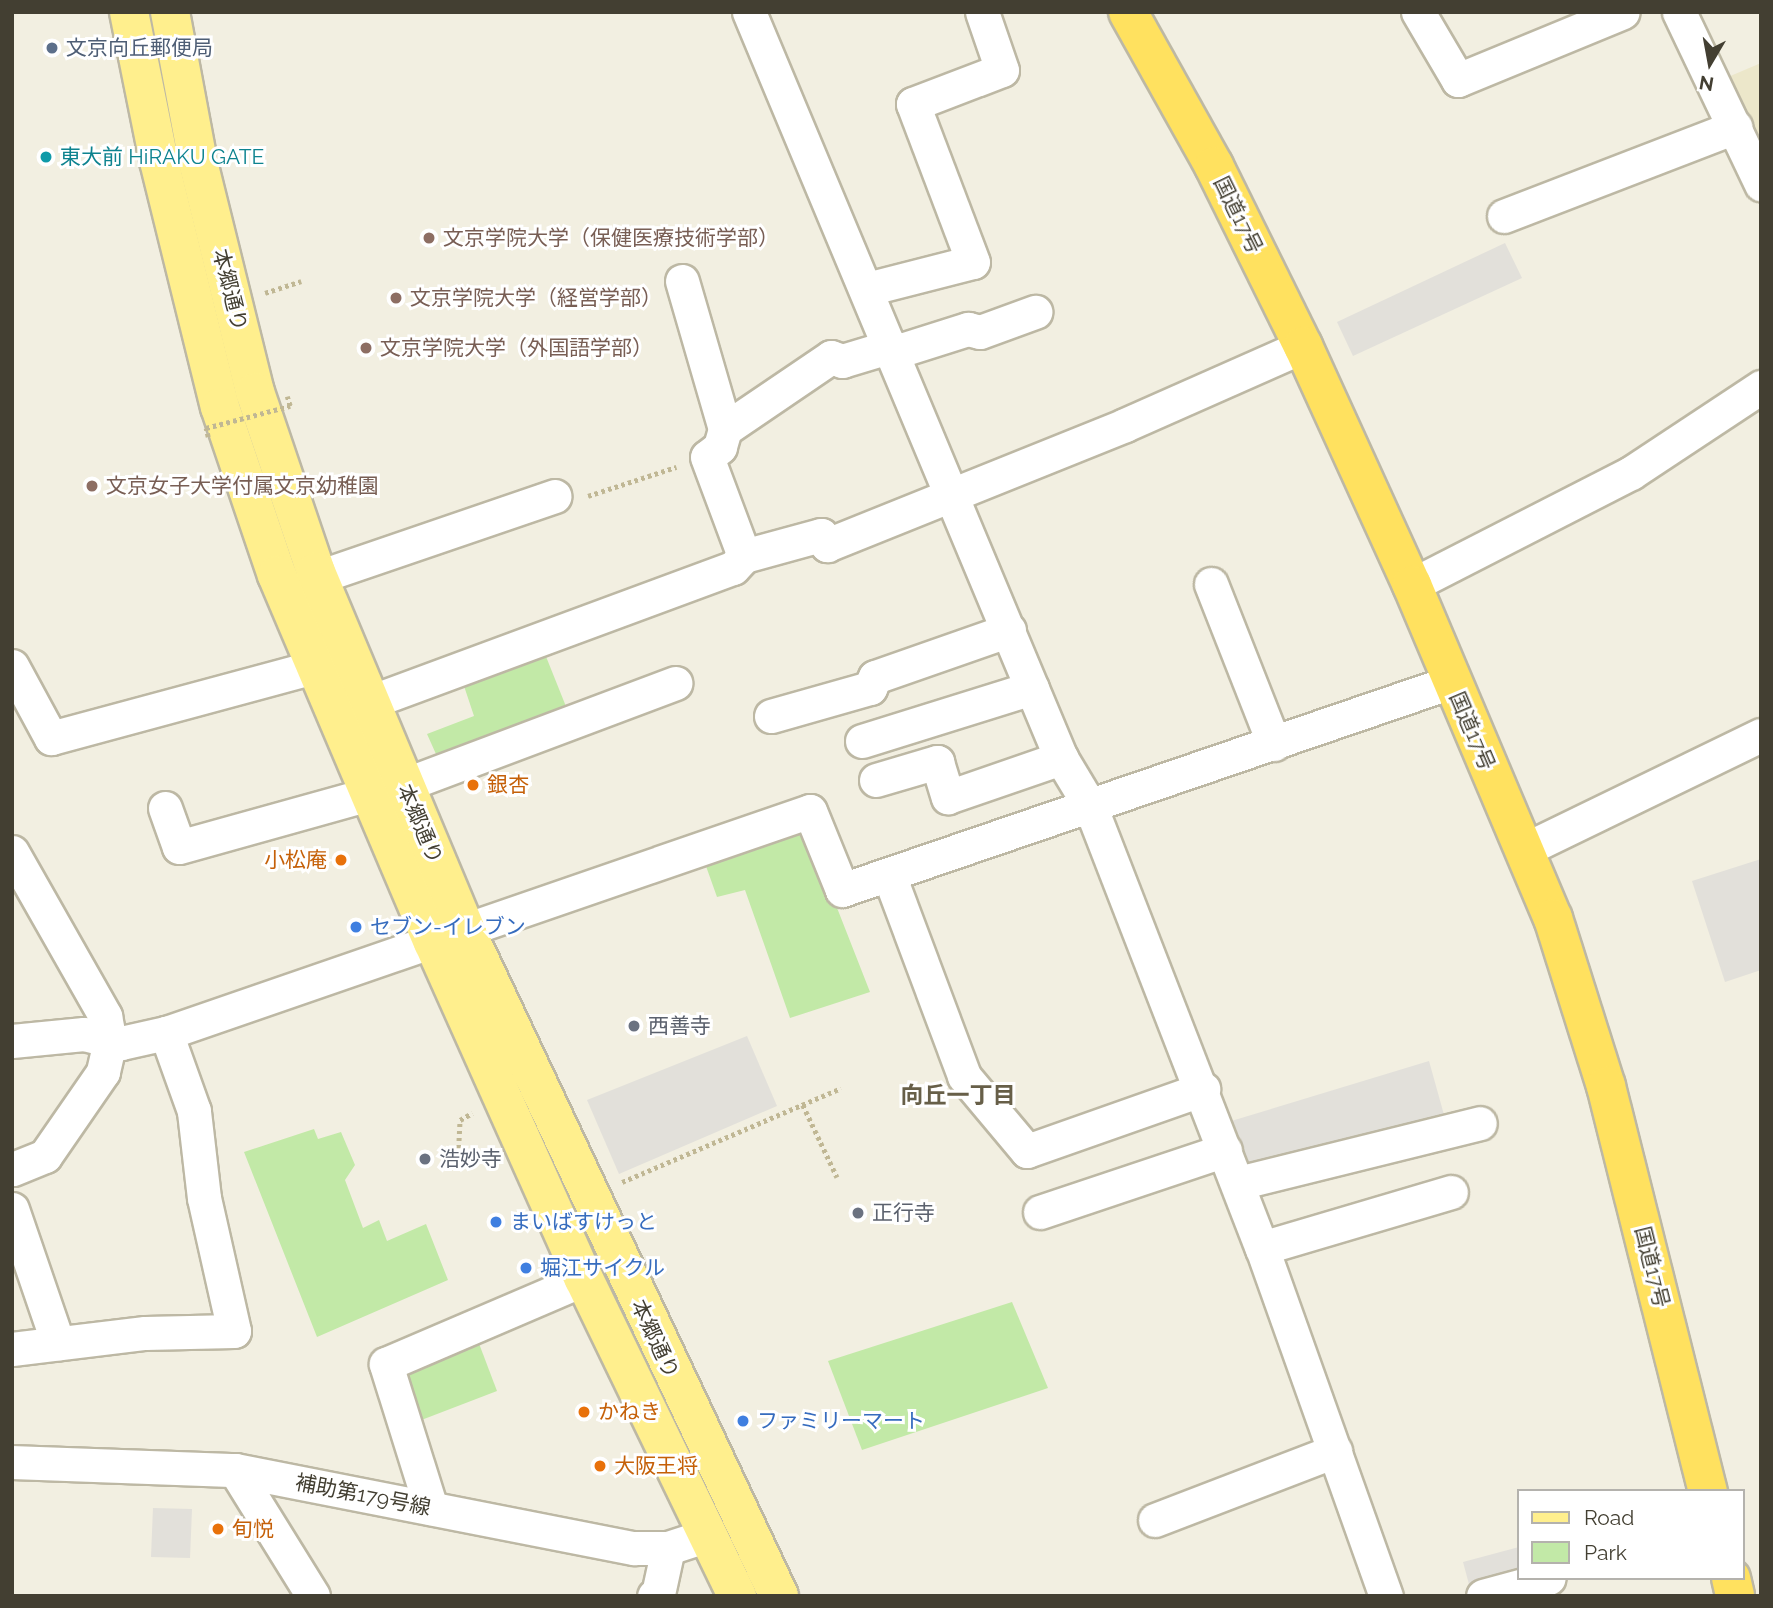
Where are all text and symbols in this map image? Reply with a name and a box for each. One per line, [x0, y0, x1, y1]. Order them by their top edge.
north arrow [1675, 28, 1745, 98]
place label: 文京向丘郵便局 [66, 35, 213, 61]
marker: 文京向丘郵便局 [44, 40, 60, 56]
text: N [1697, 72, 1715, 96]
place label: 東大前 HiRAKU GATE [60, 144, 264, 170]
marker: 東大前 HiRAKU GATE [38, 149, 54, 165]
street label: 国道17号 [1208, 172, 1268, 258]
place label: 文京学院大学（保健医療技術学部） [443, 225, 779, 251]
marker: 文京学院大学（保健医療技術学部） [421, 230, 437, 246]
street label: 本郷通り [208, 246, 252, 334]
place label: 文京学院大学（経営学部） [410, 285, 662, 311]
marker: 文京学院大学（経営学部） [388, 290, 404, 306]
place label: 文京学院大学（外国語学部） [380, 335, 653, 361]
marker: 文京学院大学（外国語学部） [358, 340, 374, 356]
place label: 文京女子大学付属文京幼稚園 [106, 473, 379, 499]
marker: 文京女子大学付属文京幼稚園 [84, 478, 100, 494]
street label: 国道17号 [1444, 688, 1500, 774]
place label: 銀杏 [487, 772, 529, 798]
marker: 銀杏 [465, 777, 481, 793]
street label: 本郷通り [392, 780, 448, 868]
place label: 小松庵 [264, 847, 327, 873]
marker: 小松庵 [333, 852, 349, 868]
place label: セブン-イレブン [370, 914, 526, 940]
marker: セブン-イレブン [348, 919, 364, 935]
place label: 西善寺 [648, 1013, 711, 1039]
marker: 西善寺 [626, 1018, 642, 1034]
district label: 向丘一丁目 [901, 1081, 1015, 1109]
place label: 浩妙寺 [439, 1146, 502, 1172]
marker: 浩妙寺 [417, 1151, 433, 1167]
place label: 正行寺 [872, 1200, 935, 1226]
marker: 正行寺 [850, 1205, 866, 1221]
place label: まいばすけっと [510, 1209, 657, 1235]
marker: まいばすけっと [488, 1214, 504, 1230]
street label: 国道17号 [1630, 1224, 1674, 1310]
place label: 堀江サイクル [540, 1255, 666, 1281]
marker: 堀江サイクル [518, 1260, 534, 1276]
street label: 本郷通り [626, 1296, 684, 1382]
place label: かねき [598, 1399, 661, 1425]
marker: かねき [576, 1404, 592, 1420]
place label: ファミリーマート [757, 1408, 925, 1434]
marker: ファミリーマート [735, 1413, 751, 1429]
place label: 大阪王将 [614, 1453, 698, 1479]
marker: 大阪王将 [592, 1458, 608, 1474]
street label: 補助第179号線 [293, 1470, 433, 1520]
legend [1518, 1489, 1745, 1580]
text: Road [1584, 1505, 1634, 1530]
place label: 旬悦 [232, 1516, 274, 1542]
marker: 旬悦 [210, 1521, 226, 1537]
text: Park [1584, 1540, 1627, 1565]

